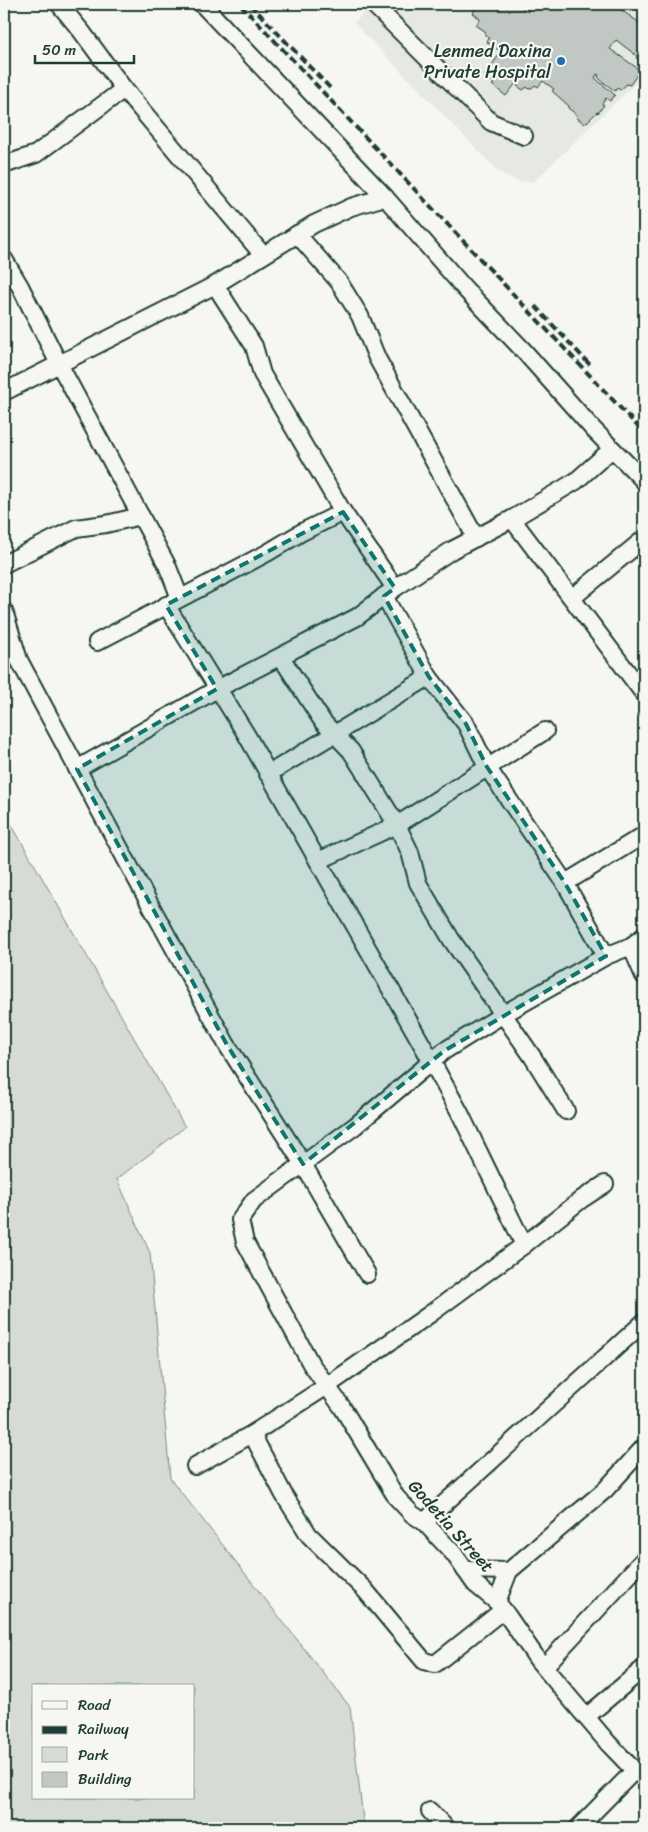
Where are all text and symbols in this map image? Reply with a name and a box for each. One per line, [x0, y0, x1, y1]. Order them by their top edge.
scale bar [35, 32, 134, 64]
place label: Lenmed Daxina Private Hospital [424, 35, 552, 88]
text: 50 m [42, 37, 77, 63]
marker: Lenmed Daxina Private Hospital [555, 55, 567, 67]
street label: Godetia Street [400, 1472, 502, 1580]
legend [32, 1684, 195, 1800]
text: Road [78, 1692, 111, 1718]
text: Railway [78, 1716, 129, 1742]
text: Park [78, 1742, 109, 1768]
text: Building [78, 1766, 132, 1792]

